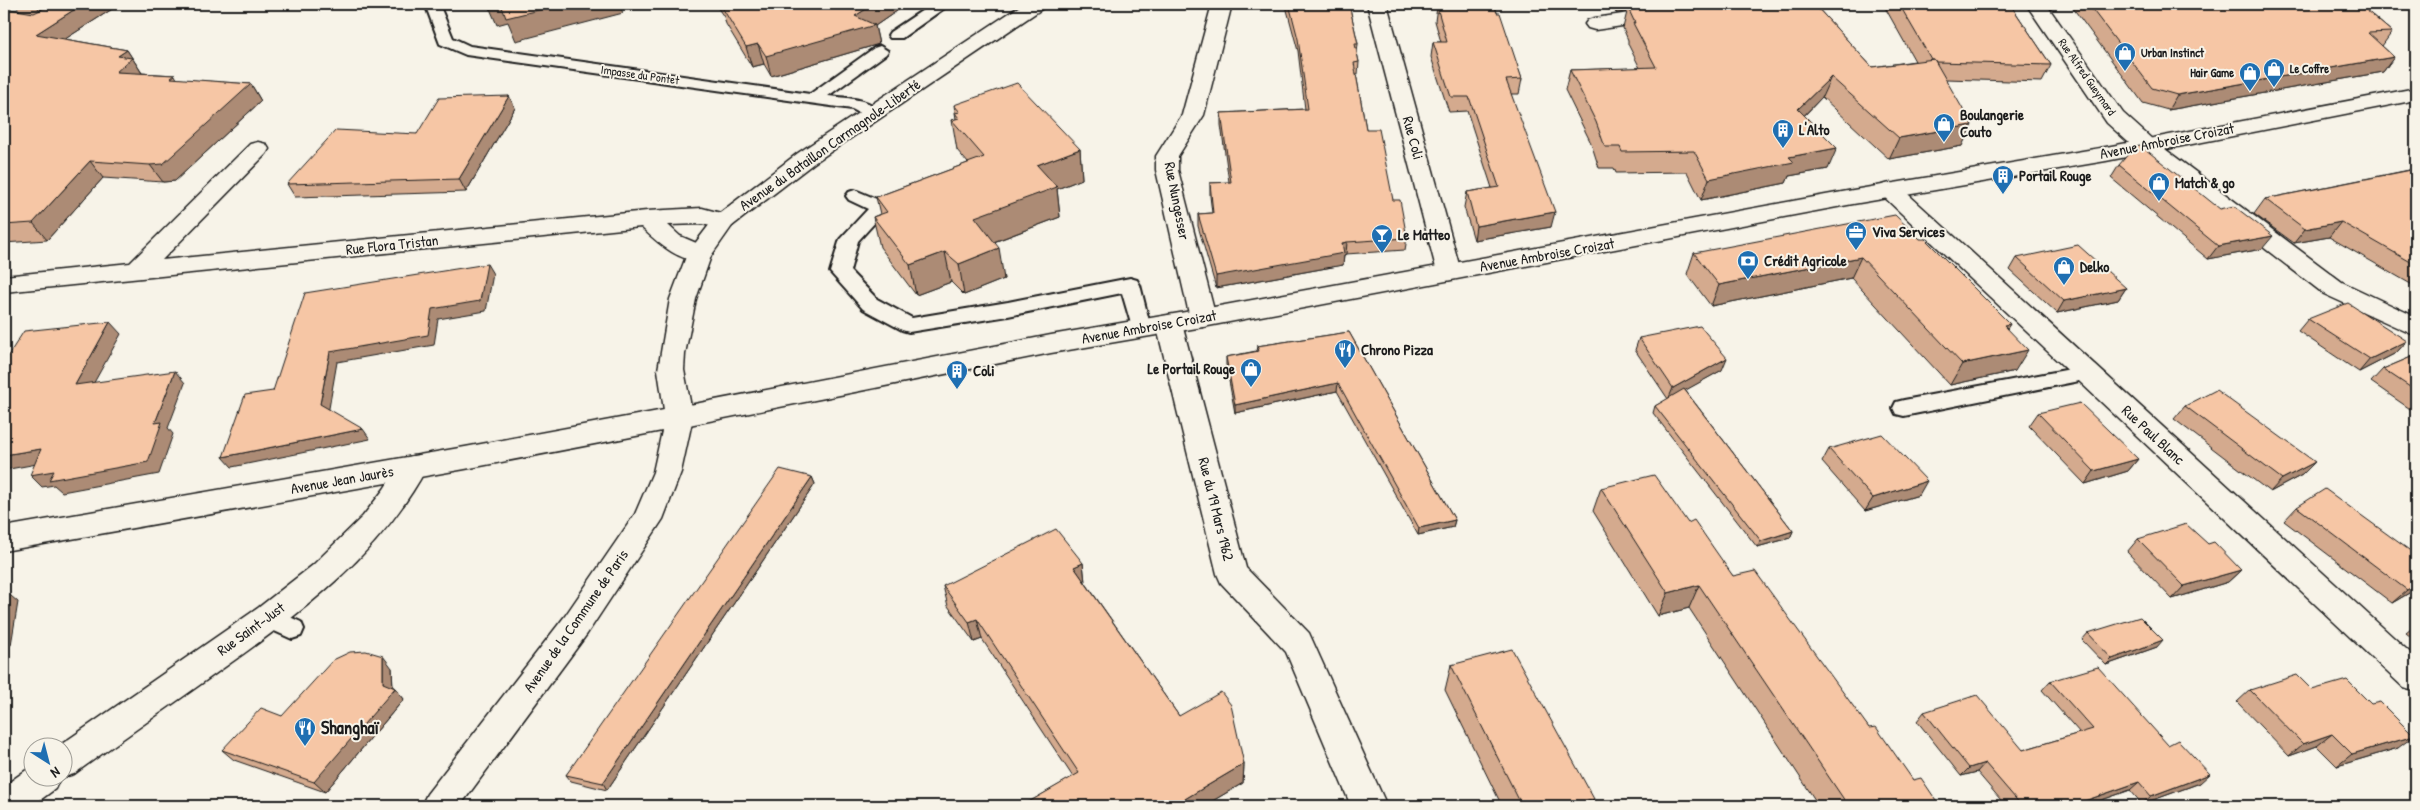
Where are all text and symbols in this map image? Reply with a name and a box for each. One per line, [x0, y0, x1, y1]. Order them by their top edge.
street label: Rue Alfred Gueymard [2054, 35, 2121, 119]
shop icon: Urban Instinct [2113, 41, 2137, 72]
place label: Urban Instinct [2141, 44, 2205, 61]
shop icon: Le Coffre [2262, 57, 2286, 88]
place label: Le Coffre [2290, 60, 2329, 77]
street label: Impasse du Pontet [600, 61, 681, 89]
shop icon: Hair Game [2238, 61, 2262, 92]
place label: Hair Game [2190, 64, 2234, 81]
street label: Avenue du Bataillon Carmagnole-Liberté [735, 74, 925, 215]
place label: Boulangerie Couto [1960, 104, 2024, 142]
shop icon: Boulangerie Couto [1932, 112, 1956, 143]
street label: Rue Coli [1398, 114, 1429, 162]
street label: Avenue Ambroise Croizat [2098, 117, 2237, 164]
building icon: L'Alto [1771, 118, 1795, 149]
place label: L'Alto [1799, 119, 1830, 140]
street label: Rue Nungesser [1160, 160, 1195, 242]
building icon: Portail Rouge [1991, 164, 2015, 195]
place label: Portail Rouge [2019, 165, 2091, 187]
shop icon: Match & go [2147, 171, 2171, 202]
place label: Match & go [2175, 172, 2235, 194]
office icon: Viva Services [1844, 220, 1868, 251]
place label: Viva Services [1872, 221, 1945, 242]
bar icon: Le Matteo [1370, 223, 1394, 254]
place label: Le Matteo [1398, 224, 1450, 245]
street label: Rue Flora Tristan [345, 229, 439, 260]
street label: Avenue Ambroise Croizat [1478, 232, 1617, 277]
bank icon: Crédit Agricole [1736, 249, 1760, 280]
place label: Crédit Agricole [1764, 250, 1847, 272]
shop icon: Delko [2052, 255, 2076, 286]
place label: Delko [2080, 256, 2109, 277]
street label: Avenue Ambroise Croizat [1080, 304, 1219, 349]
restaurant icon: Chrono Pizza [1333, 338, 1357, 369]
place label: Chrono Pizza [1361, 339, 1433, 360]
shop icon: Le Portail Rouge [1239, 357, 1263, 388]
place label: Le Portail Rouge [1148, 358, 1235, 380]
building icon: Coli [945, 359, 969, 390]
place label: Coli [973, 360, 995, 381]
street label: Rue Paul Blanc [2117, 400, 2189, 469]
street label: Rue du 19 Mars 1962 [1194, 455, 1239, 563]
street label: Avenue Jean Jaurès [289, 460, 395, 499]
street label: Avenue de la Commune de Paris [518, 545, 633, 696]
street label: Rue Saint-Just [213, 596, 289, 660]
place label: Shanghaï [321, 715, 380, 741]
restaurant icon: Shanghaï [293, 716, 317, 747]
north arrow [22, 738, 72, 788]
text: N [47, 763, 65, 783]

